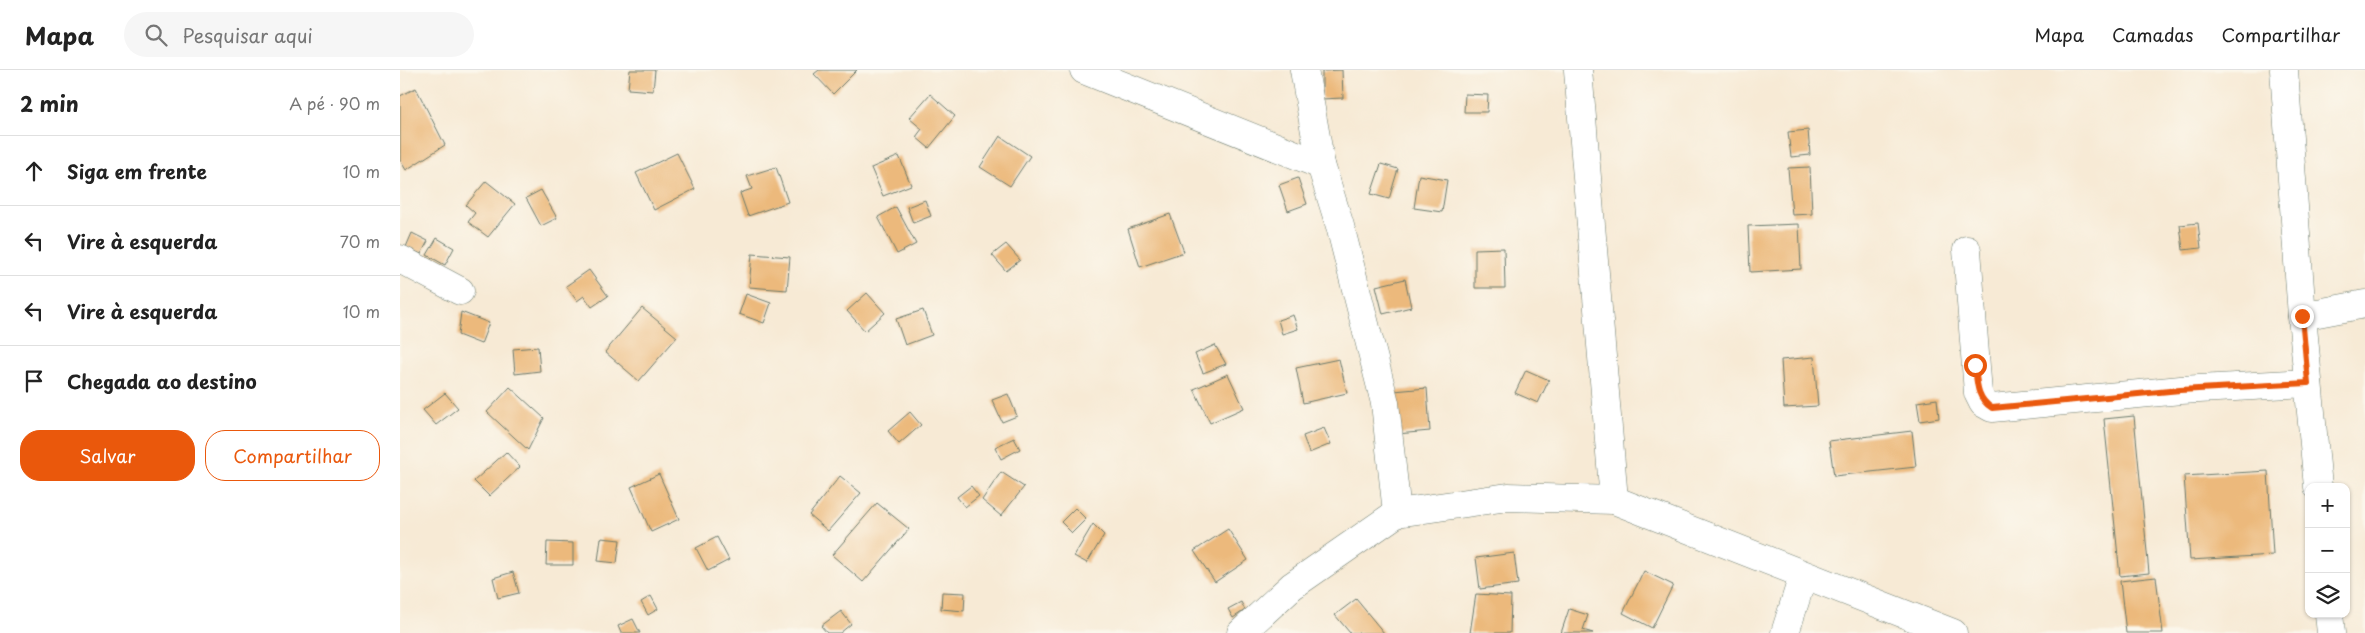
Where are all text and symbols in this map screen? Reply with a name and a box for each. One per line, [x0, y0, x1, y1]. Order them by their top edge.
search box [124, 12, 474, 57]
text: Mapa [25, 17, 94, 53]
icon: search [142, 21, 170, 49]
text: Pesquisar aqui [182, 21, 313, 49]
text: Mapa [2034, 21, 2084, 48]
text: Camadas [2112, 21, 2194, 48]
text: Compartilhar [2222, 21, 2340, 48]
text: 2 min [20, 87, 79, 119]
text: A pé · 90 m [289, 91, 380, 115]
icon: ahead [20, 157, 48, 185]
text: Siga em frente [67, 157, 207, 185]
text: 10 m [343, 159, 380, 183]
icon: left [20, 227, 48, 255]
text: Vire à esquerda [67, 227, 218, 255]
text: 70 m [340, 229, 380, 253]
icon: left [20, 297, 48, 325]
text: Vire à esquerda [67, 297, 218, 325]
text: 10 m [343, 299, 380, 323]
route end [2291, 305, 2314, 328]
route start [1964, 354, 1987, 377]
icon: arrive [20, 367, 48, 395]
text: Chegada ao destino [67, 367, 257, 395]
button: Salvar [20, 430, 195, 481]
button: Compartilhar [205, 430, 380, 481]
map controls [2305, 483, 2350, 618]
button: + [2305, 483, 2350, 528]
button: − [2305, 528, 2350, 573]
button: layers [2305, 573, 2350, 618]

